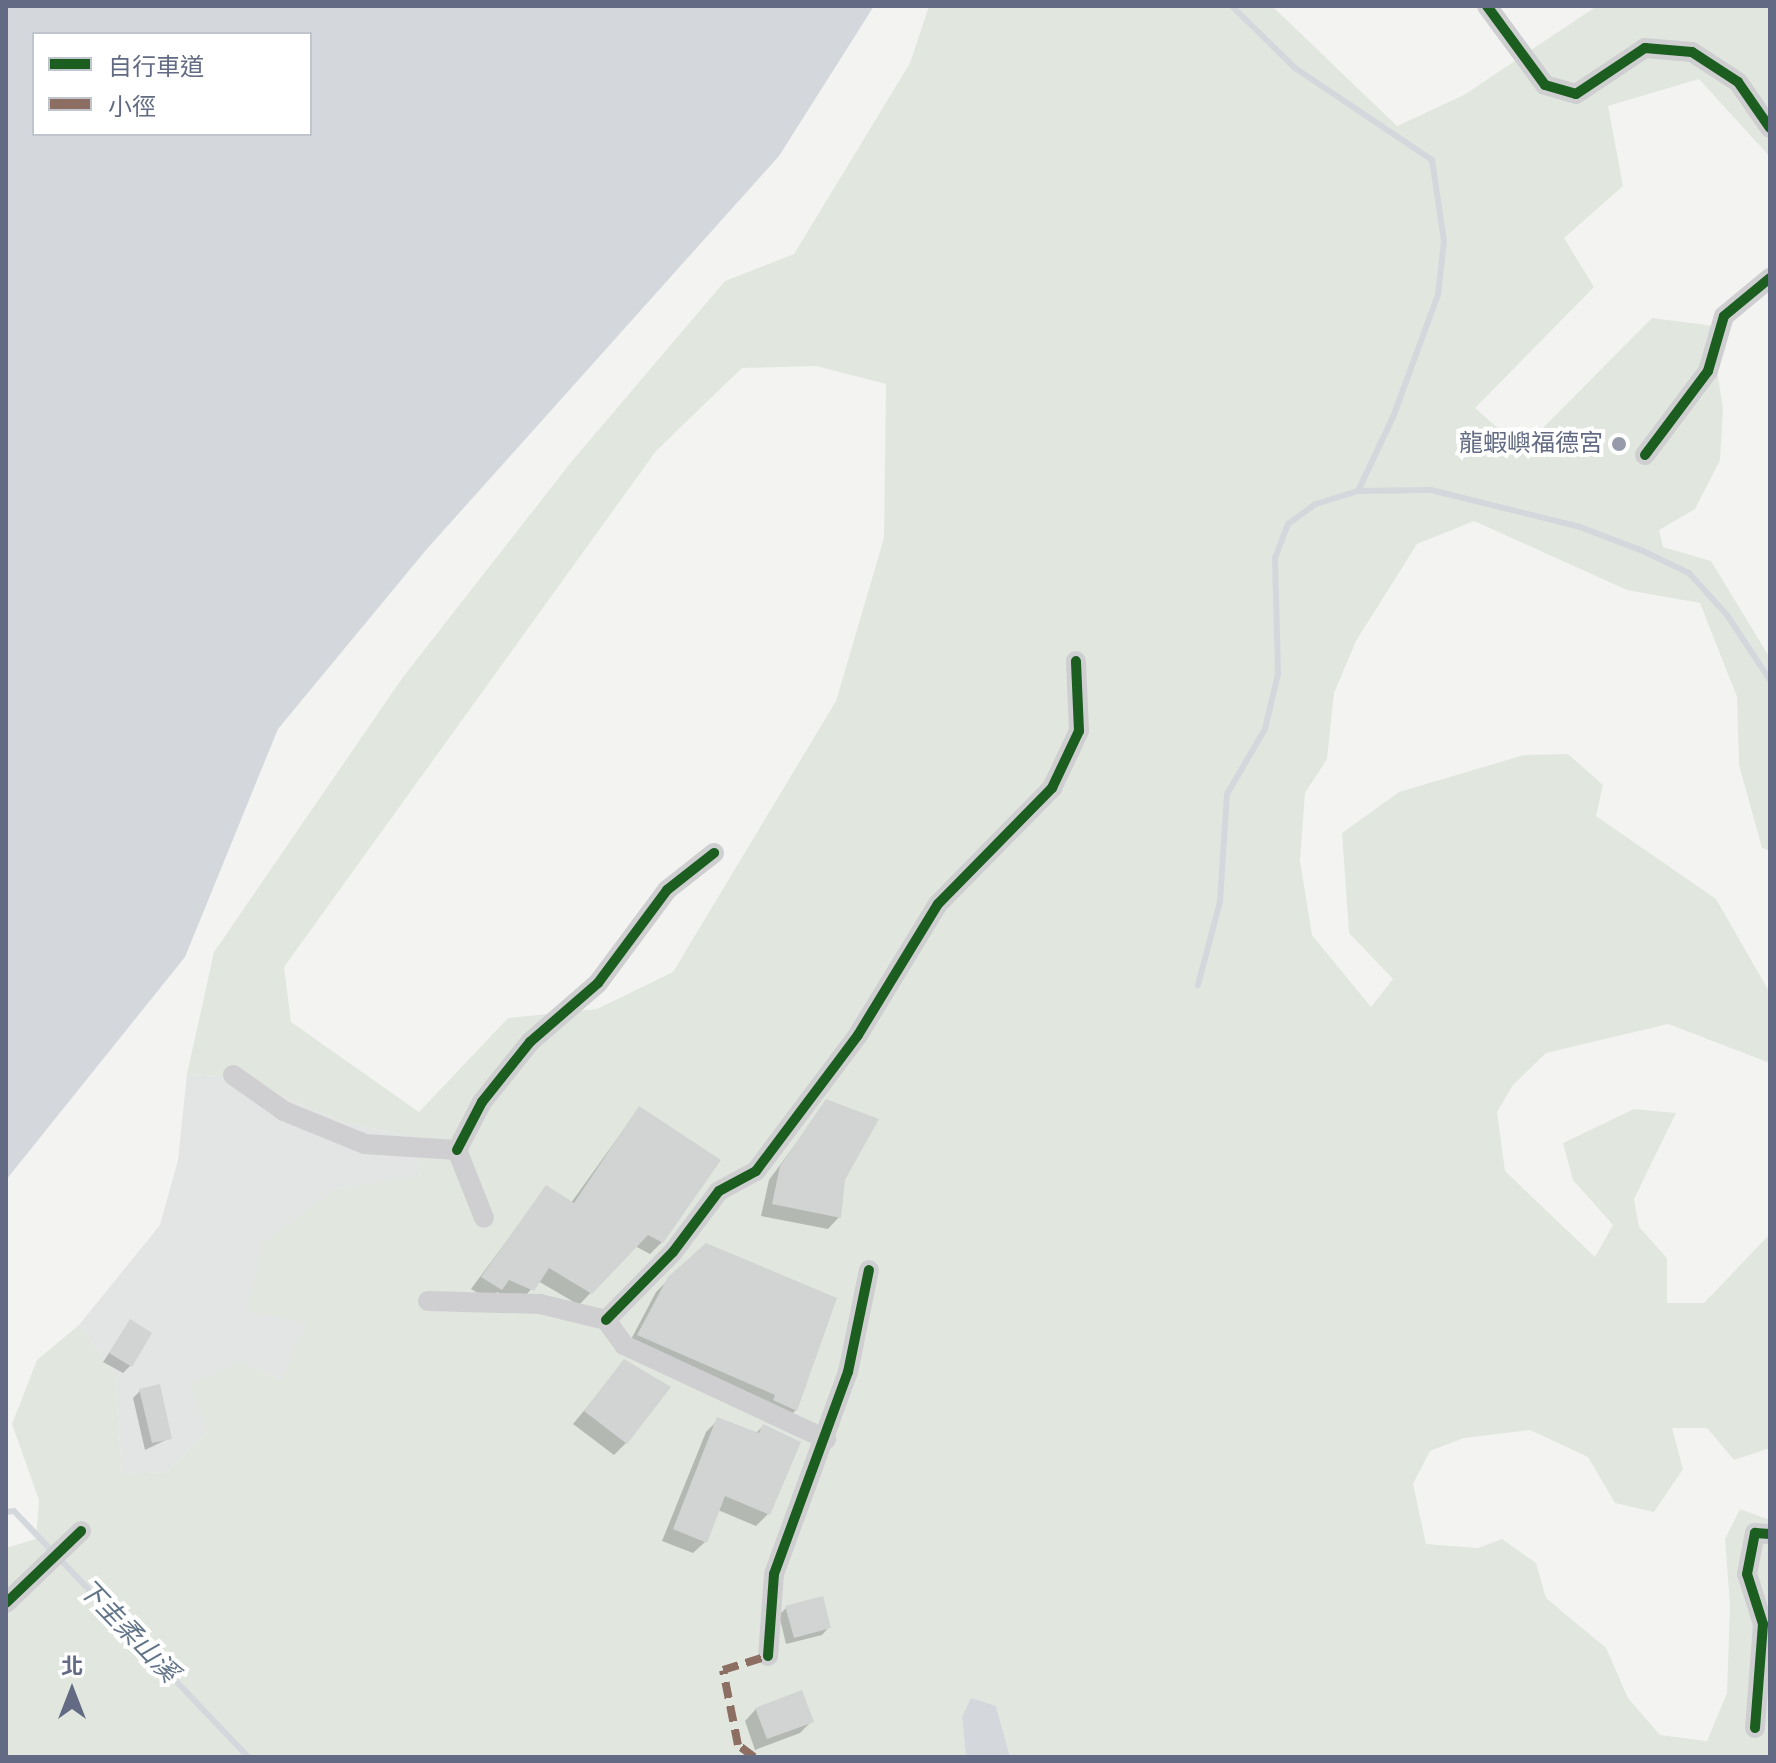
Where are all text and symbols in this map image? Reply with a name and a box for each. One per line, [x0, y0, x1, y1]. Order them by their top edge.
legend [32, 32, 312, 136]
text: 自行車道 [108, 53, 204, 81]
text: 小徑 [108, 93, 156, 121]
place label: 龍蝦嶼福德宮 [1459, 430, 1603, 458]
marker: 龍蝦嶼福德宮 [1610, 435, 1628, 453]
water label: 下圭柔山溪 [72, 1573, 184, 1689]
north arrow [32, 1651, 112, 1731]
text: 北 [61, 1653, 83, 1680]

